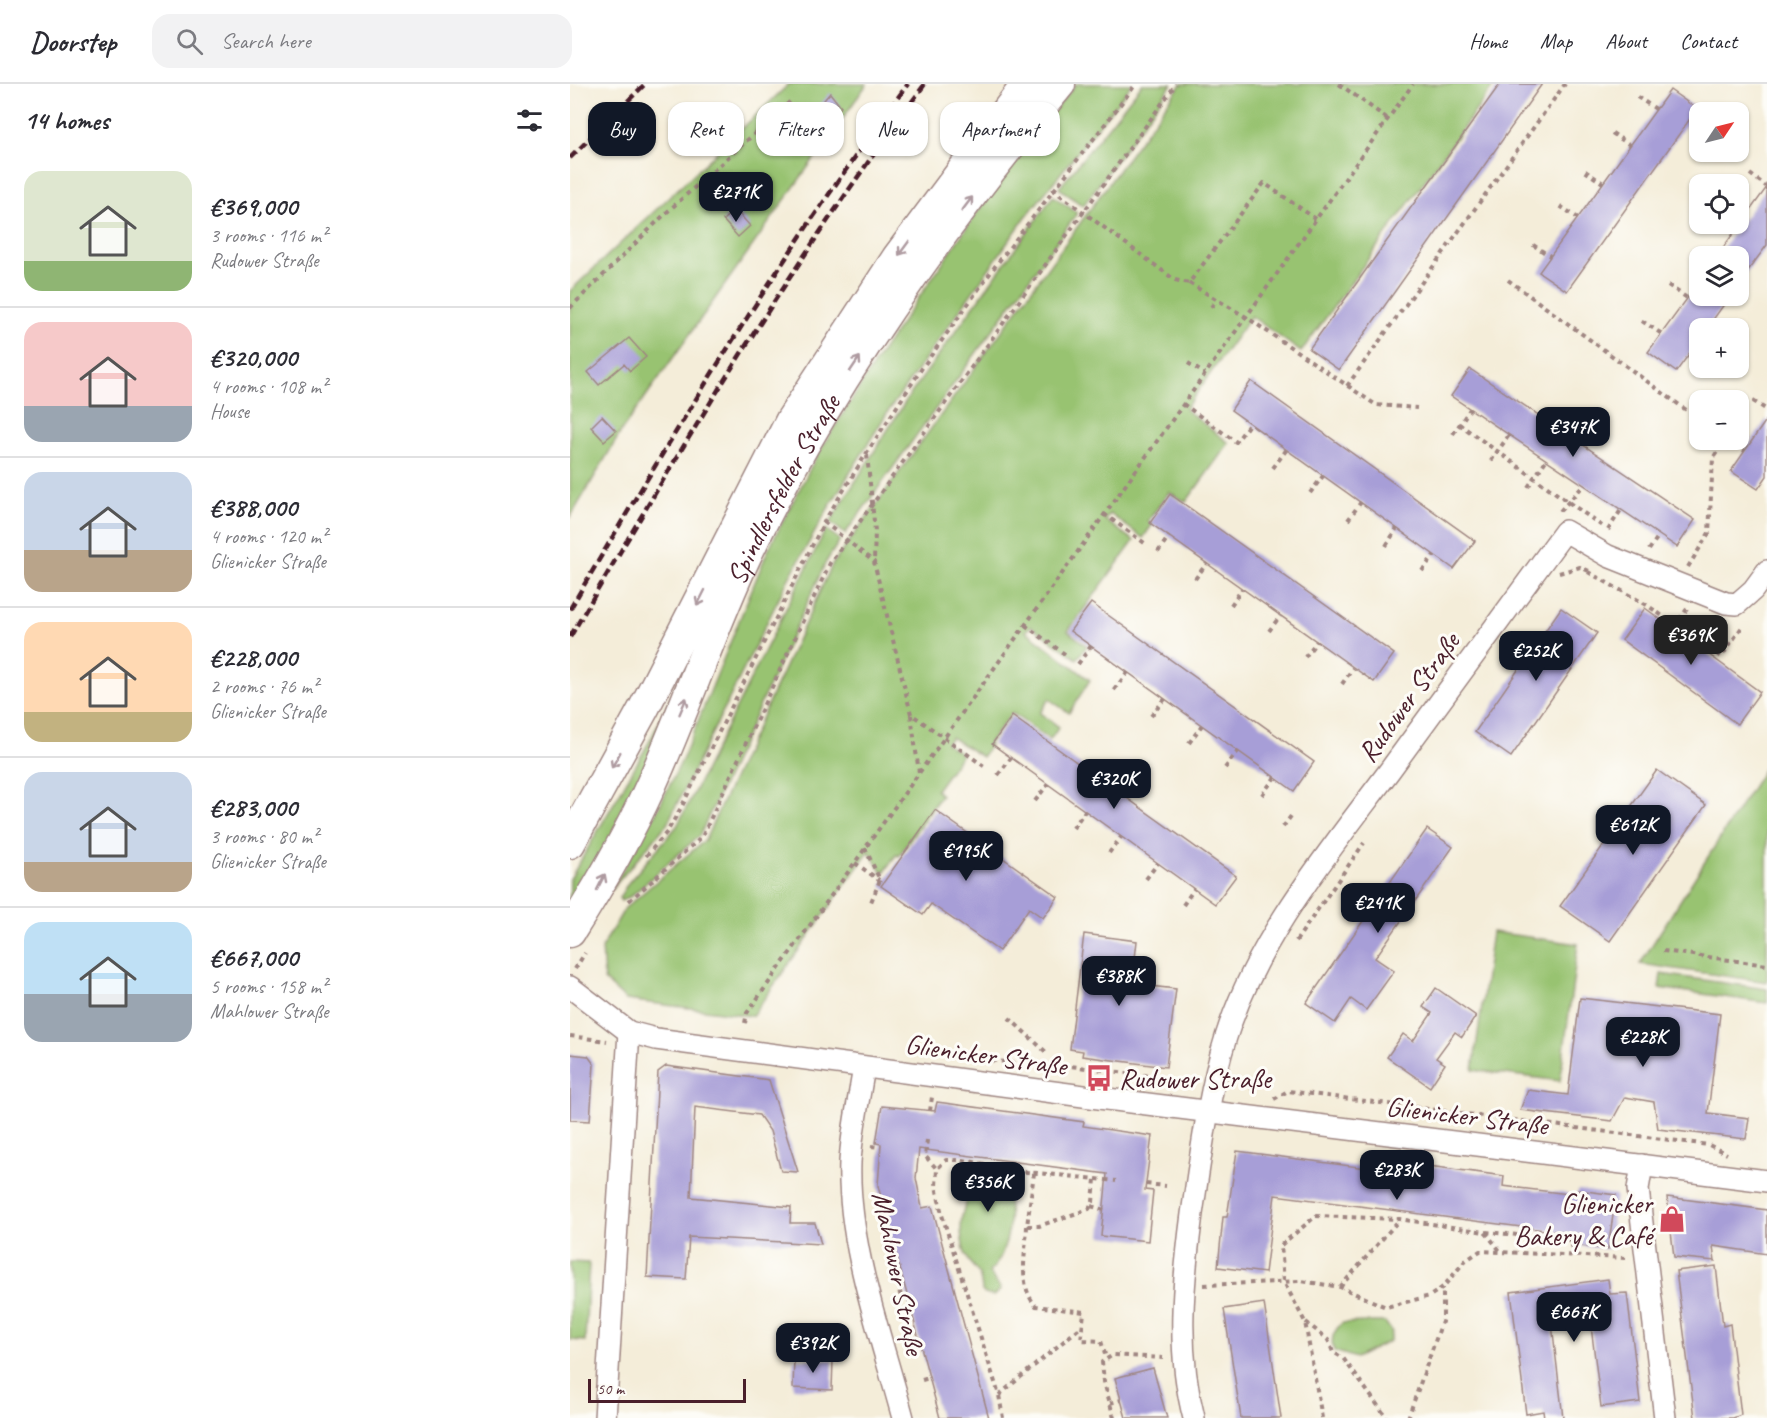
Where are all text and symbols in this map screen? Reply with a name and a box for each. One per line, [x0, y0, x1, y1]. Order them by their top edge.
search box [152, 14, 572, 68]
text: Doorstep [30, 24, 116, 59]
icon: search [173, 25, 206, 58]
text: Search here [221, 27, 311, 55]
text: Home [1469, 28, 1507, 54]
text: Map [1540, 28, 1572, 54]
text: About [1605, 28, 1647, 54]
text: Contact [1680, 28, 1737, 54]
chip: Buy [588, 102, 656, 156]
chip: Rent [668, 102, 744, 156]
chip: Filters [756, 102, 844, 156]
chip: New [856, 102, 928, 156]
chip: Apartment [940, 102, 1060, 156]
north arrow [1689, 102, 1749, 162]
map controls [1689, 102, 1749, 450]
text: 14 homes [24, 104, 109, 137]
icon: filters [513, 104, 546, 137]
pin: €271K [694, 172, 778, 223]
button: locate [1689, 174, 1749, 234]
text: €271K [713, 179, 759, 204]
text: €369,000 [210, 190, 297, 223]
icon: home [72, 195, 144, 267]
one-way arrow [960, 196, 973, 212]
text: 3 rooms · 116 m² [210, 223, 327, 248]
one-way arrow [898, 240, 910, 256]
button: layers [1689, 246, 1749, 306]
text: Rudower Straße [210, 248, 318, 273]
button: + [1689, 318, 1749, 378]
text: €320,000 [210, 341, 297, 374]
icon: home [72, 346, 144, 418]
one-way arrow [849, 356, 861, 372]
text: 4 rooms · 108 m² [210, 374, 327, 399]
street label: Spindlersfelder Straße [719, 387, 849, 590]
button: − [1689, 390, 1749, 450]
text: House [210, 399, 249, 424]
pin: €347K [1531, 407, 1615, 458]
text: €347K [1550, 414, 1596, 439]
text: €388,000 [210, 491, 297, 524]
icon: home [72, 496, 144, 568]
text: 4 rooms · 120 m² [210, 524, 327, 549]
text: Glienicker Straße [210, 549, 326, 574]
one-way arrow [694, 588, 706, 606]
pin: €369K [1649, 615, 1733, 666]
text: €369K [1668, 622, 1714, 647]
street label: Rudower Straße [1350, 624, 1468, 769]
pin: €252K [1494, 631, 1578, 682]
text: €252K [1513, 638, 1559, 663]
text: €228,000 [210, 641, 297, 674]
icon: home [72, 646, 144, 718]
text: 2 rooms · 76 m² [210, 674, 318, 699]
one-way arrow [678, 697, 689, 716]
text: Glienicker Straße [210, 699, 326, 724]
one-way arrow [610, 751, 622, 768]
pin: €320K [1072, 759, 1156, 810]
text: €320K [1091, 766, 1137, 791]
text: €283,000 [210, 791, 297, 824]
icon: home [72, 796, 144, 868]
pin: €612K [1591, 805, 1675, 856]
text: €612K [1610, 812, 1656, 837]
text: 3 rooms · 80 m² [210, 824, 318, 849]
pin: €195K [924, 831, 1008, 882]
text: €195K [943, 838, 989, 863]
text: Glienicker Straße [210, 849, 326, 874]
one-way arrow [595, 874, 607, 892]
pin: €241K [1336, 883, 1420, 934]
text: €241K [1355, 890, 1401, 915]
text: €667,000 [210, 941, 298, 974]
icon: home [72, 946, 144, 1018]
pin: €388K [1077, 956, 1161, 1007]
text: €388K [1096, 963, 1142, 988]
text: 5 rooms · 158 m² [210, 974, 327, 999]
text: Mahlower Straße [210, 999, 328, 1024]
pin: €228K [1601, 1017, 1685, 1068]
text: €228K [1620, 1024, 1666, 1049]
street label: Glienicker Straße [903, 1026, 1071, 1083]
place label: Rudower Straße [1119, 1061, 1273, 1096]
bus stop icon: Rudower Straße [1084, 1063, 1114, 1093]
street label: Glienicker Straße [1384, 1088, 1551, 1143]
pin: €283K [1355, 1150, 1439, 1201]
text: €283K [1374, 1157, 1420, 1182]
pin: €356K [946, 1162, 1030, 1213]
text: €356K [965, 1169, 1011, 1194]
place label: Glienicker Bakery & Café [1514, 1186, 1656, 1253]
street label: Mahlower Straße [864, 1188, 933, 1360]
shop icon: Glienicker Bakery & Café [1657, 1204, 1687, 1234]
pin: €667K [1532, 1292, 1616, 1343]
text: €667K [1551, 1299, 1597, 1324]
pin: €392K [771, 1323, 855, 1374]
text: €392K [790, 1330, 836, 1355]
scale bar [588, 1376, 746, 1404]
text: 50 m [597, 1379, 624, 1399]

